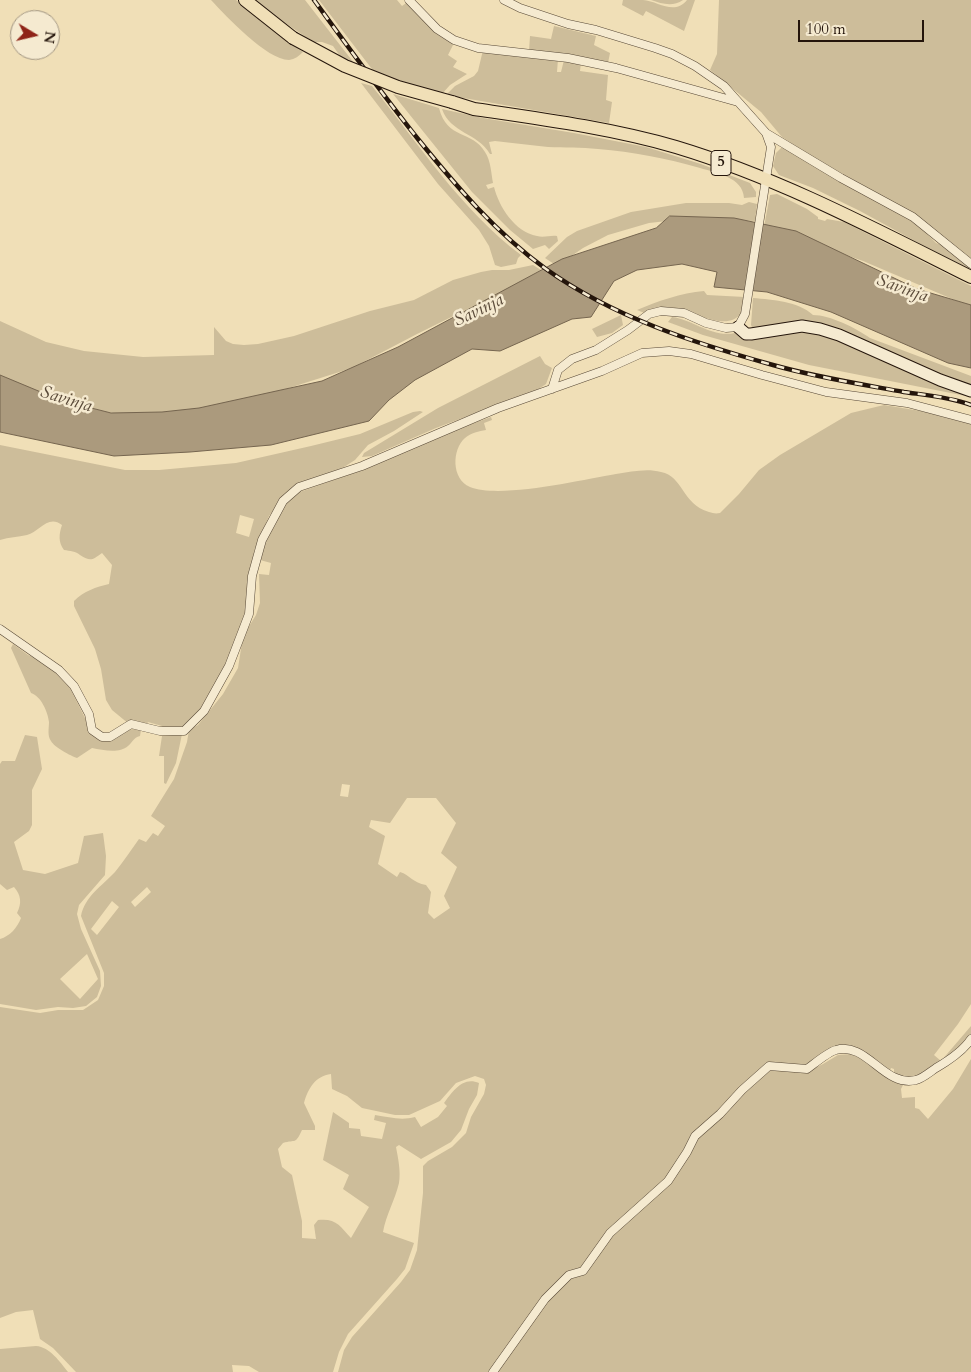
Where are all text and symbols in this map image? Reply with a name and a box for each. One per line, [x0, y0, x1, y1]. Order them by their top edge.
north arrow [10, 10, 60, 60]
scale bar [801, 10, 927, 42]
text: 100 m [806, 19, 846, 39]
text: N [39, 30, 60, 45]
road number: 5 [711, 150, 731, 176]
water label: Savinja [874, 270, 930, 308]
water label: Savinja [451, 290, 507, 332]
water label: Savinja [38, 382, 94, 418]

